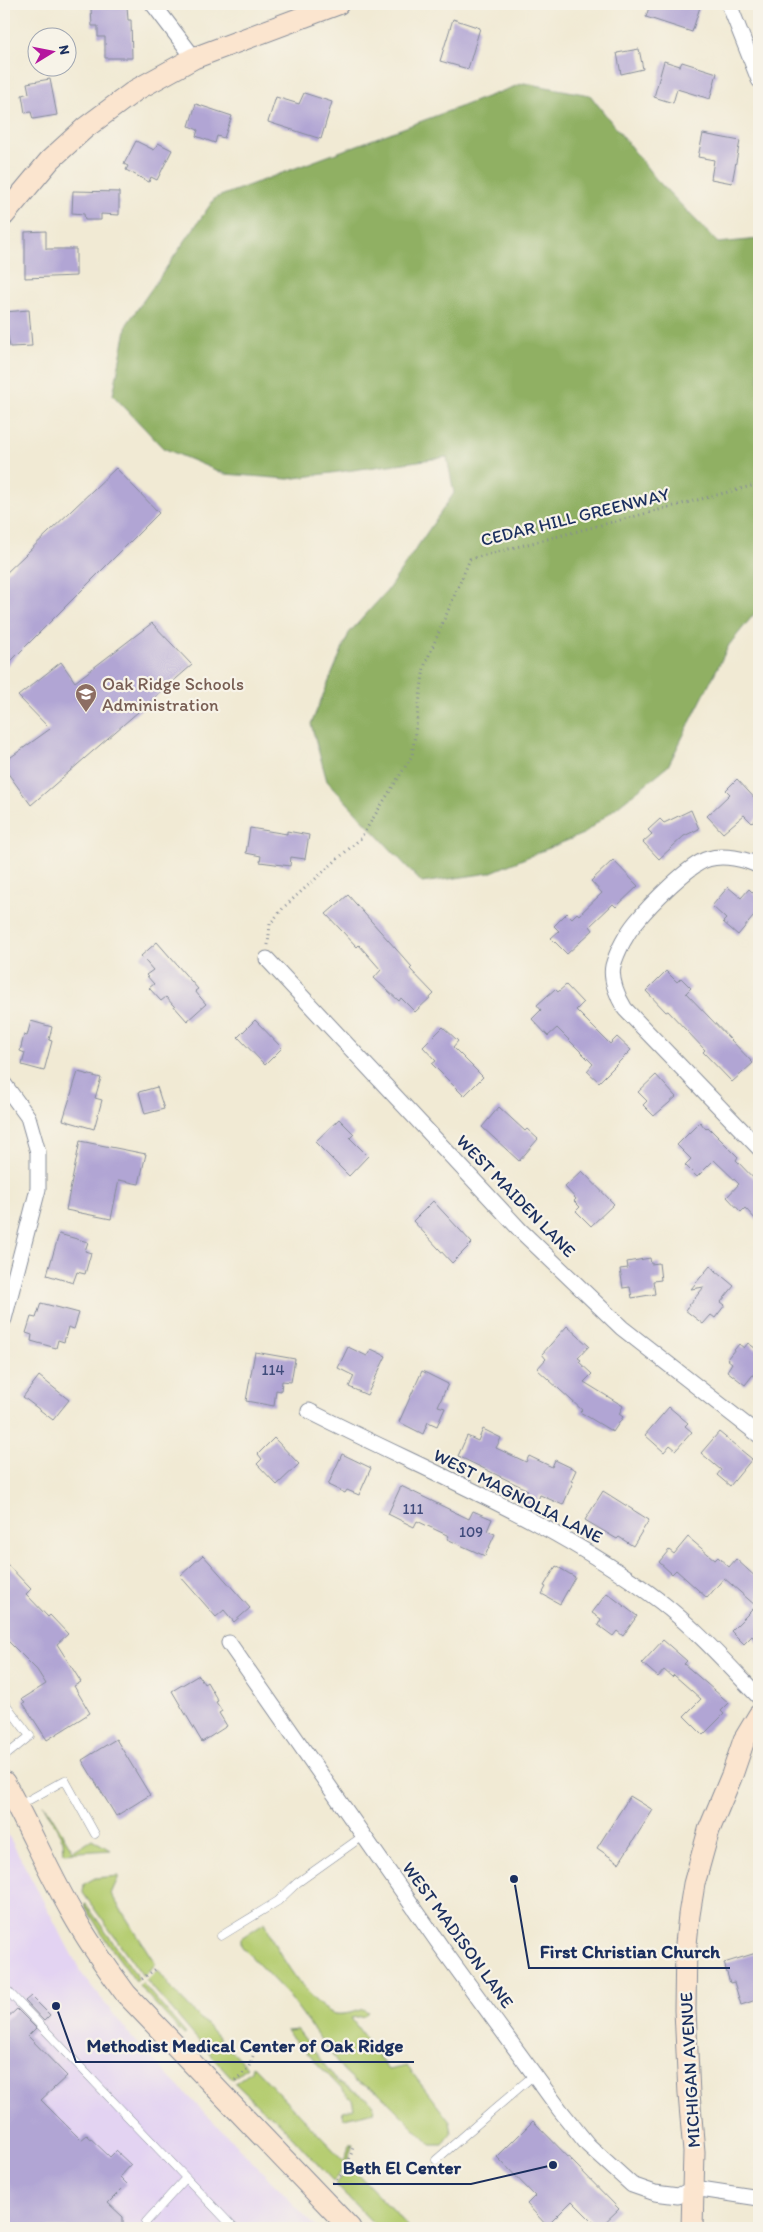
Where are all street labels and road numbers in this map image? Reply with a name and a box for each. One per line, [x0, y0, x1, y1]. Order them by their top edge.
street label: CEDAR HILL GREENWAY [478, 483, 672, 551]
street label: WEST MAIDEN LANE [452, 1130, 580, 1262]
street label: WEST MAGNOLIA LANE [430, 1444, 606, 1548]
street label: WEST MADISON LANE [398, 1858, 518, 2012]
street label: MICHIGAN AVENUE [675, 1992, 705, 2148]

